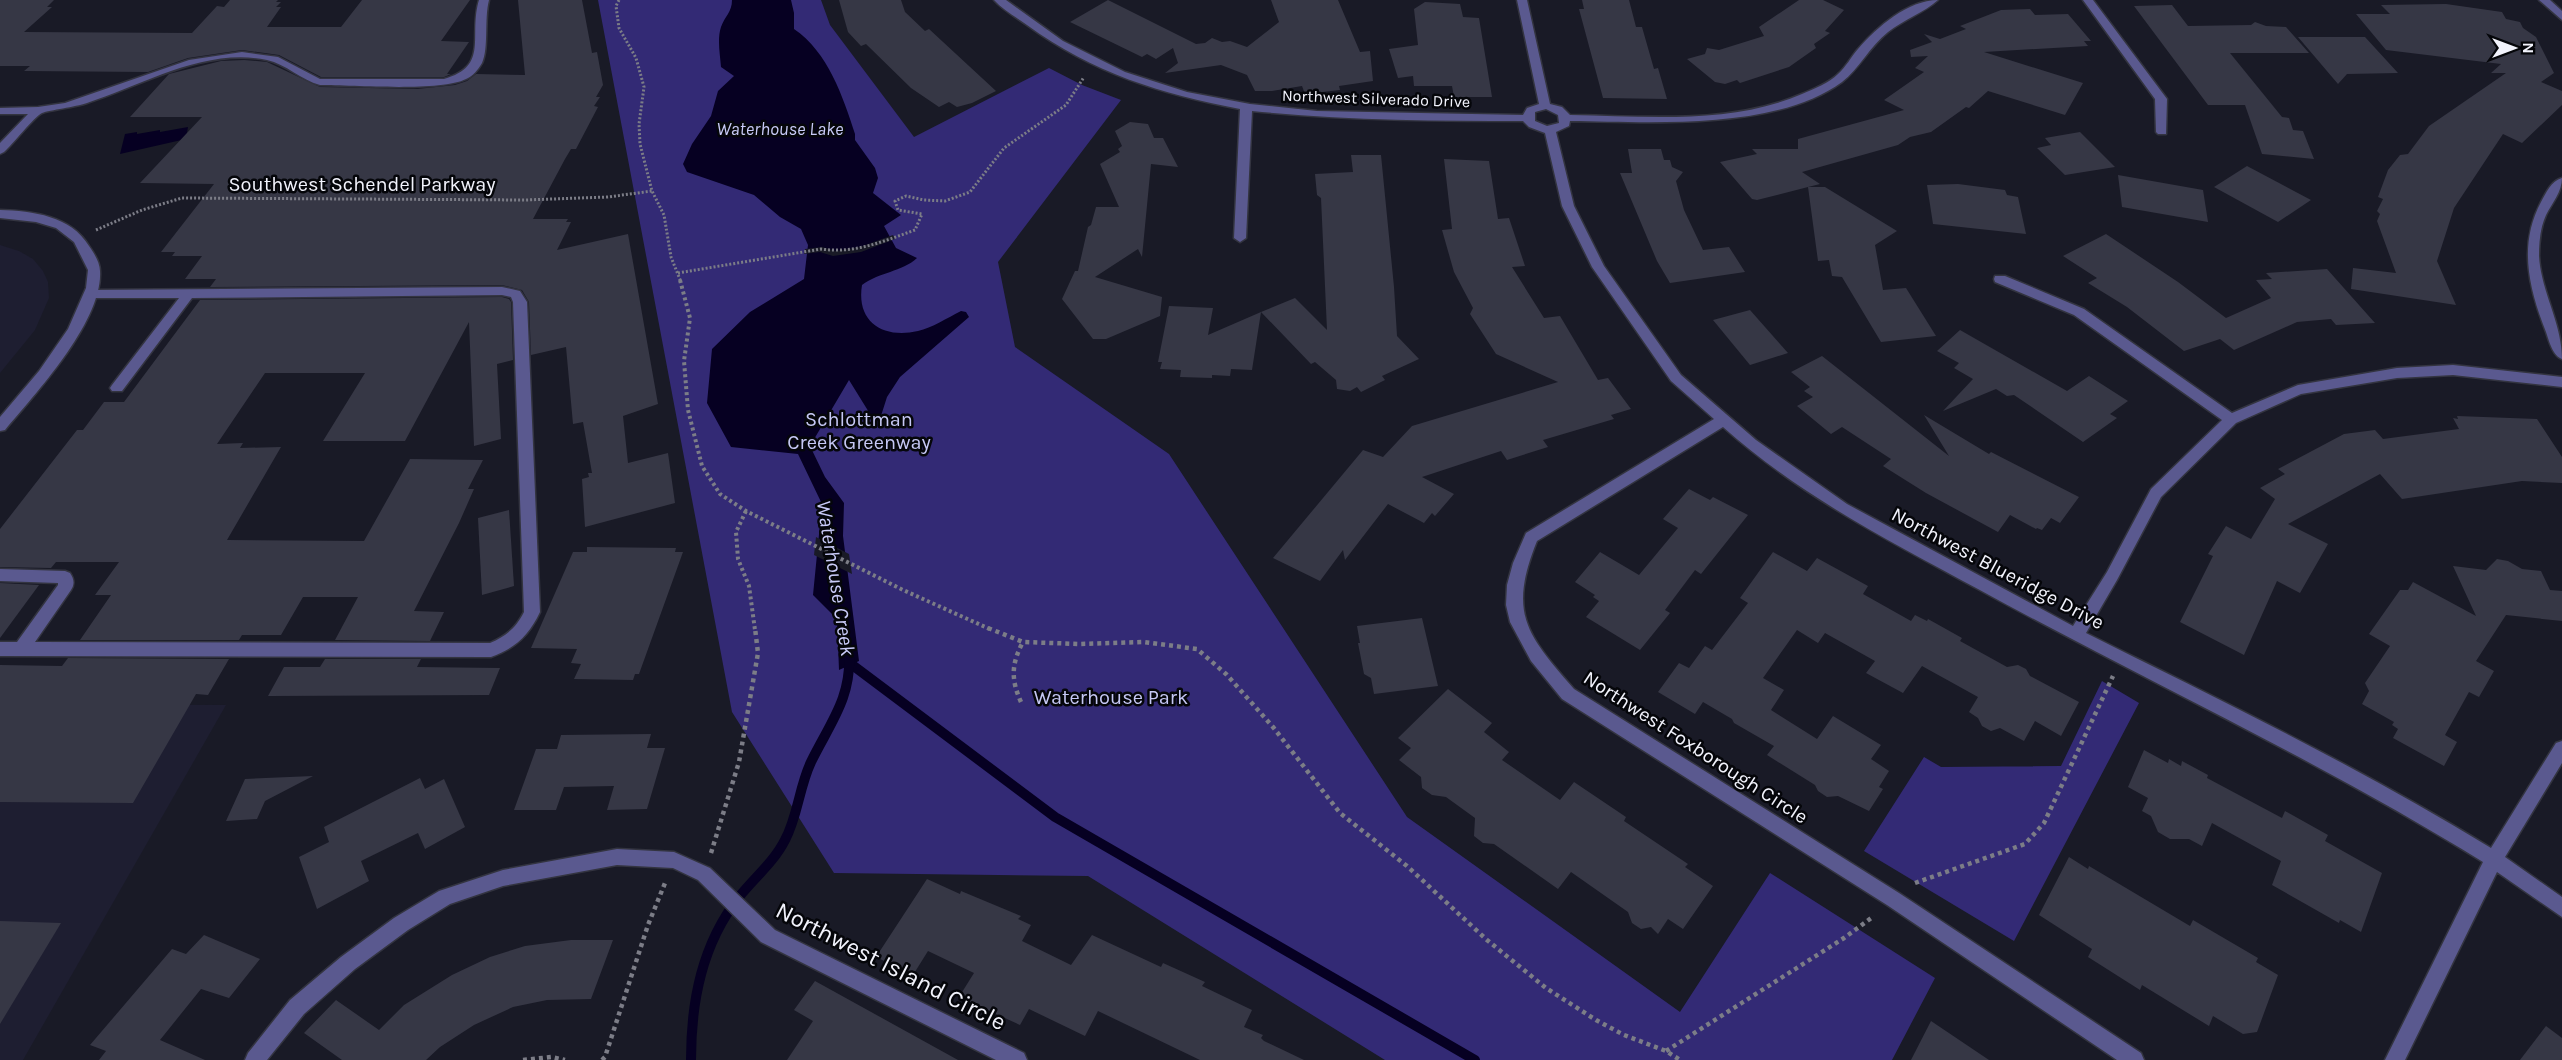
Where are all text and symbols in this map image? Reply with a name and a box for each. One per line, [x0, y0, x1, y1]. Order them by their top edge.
north arrow [2484, 18, 2544, 78]
text: N [2519, 42, 2538, 54]
street label: Northwest Silverado Drive [1282, 86, 1470, 111]
water label: Waterhouse Lake [717, 118, 843, 140]
street label: Southwest Schendel Parkway [229, 173, 495, 196]
park label: Schlottman Creek Greenway [787, 408, 931, 454]
water label: Waterhouse Creek [812, 499, 860, 658]
street label: Northwest Blueridge Drive [1888, 503, 2108, 634]
street label: Northwest Foxborough Circle [1579, 666, 1812, 829]
park label: Waterhouse Park [1034, 686, 1188, 709]
street label: Northwest Island Circle [771, 896, 1011, 1036]

